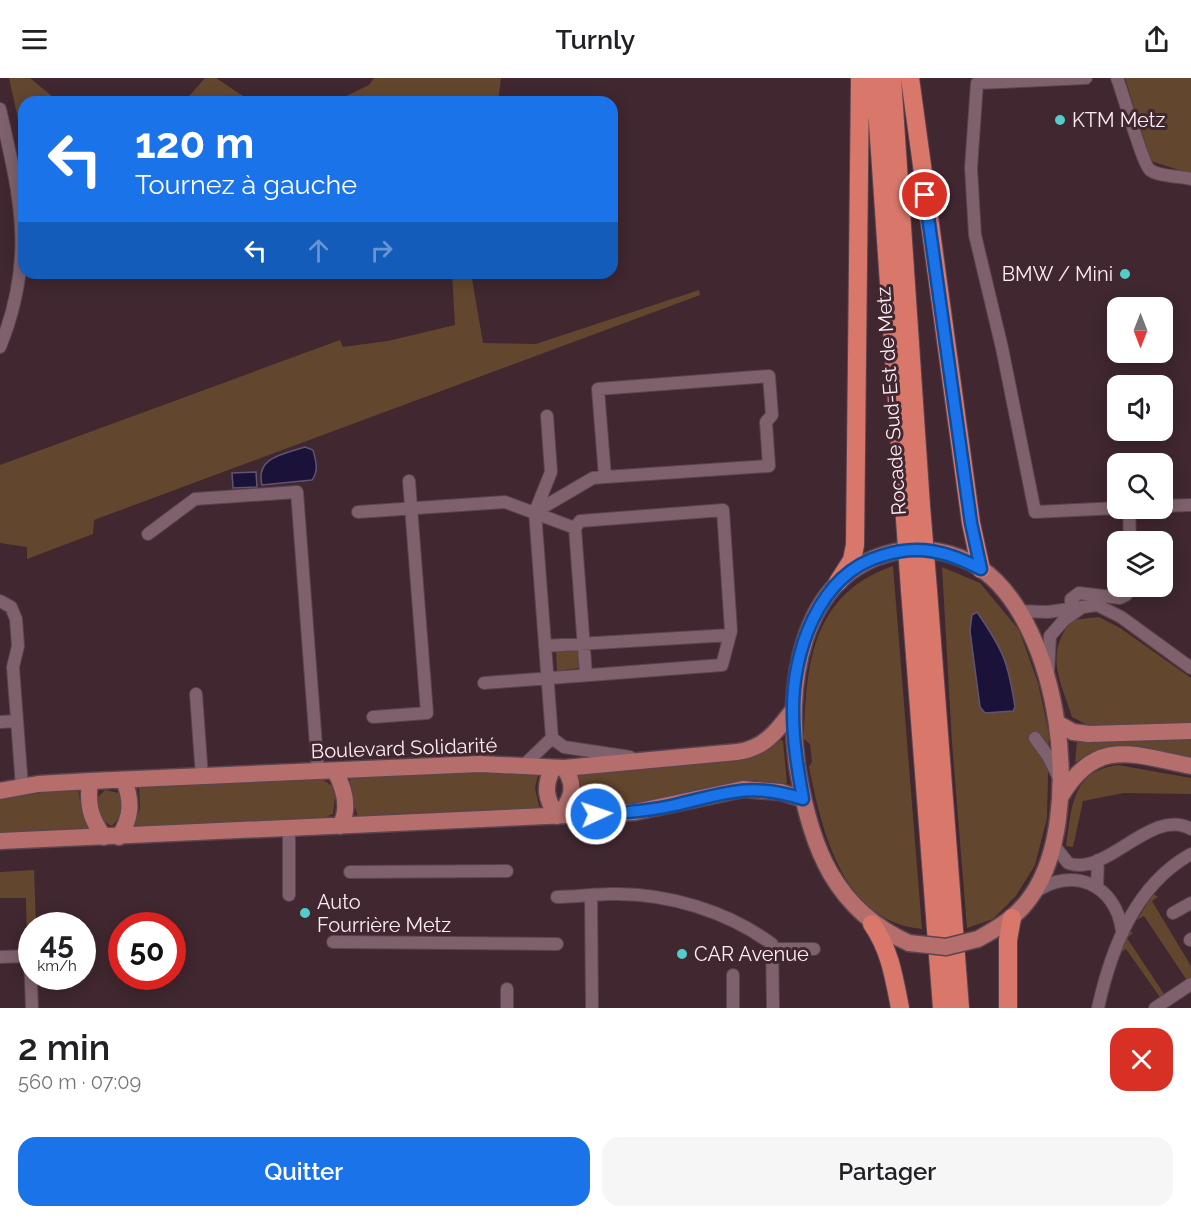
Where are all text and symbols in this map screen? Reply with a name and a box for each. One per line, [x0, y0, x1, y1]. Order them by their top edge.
icon: menu [18, 23, 51, 56]
icon: share [1140, 23, 1173, 56]
text: Turnly [556, 24, 635, 55]
place label: KTM Metz [1072, 108, 1165, 132]
marker: KTM Metz [1053, 113, 1067, 127]
text: 120 m [135, 119, 254, 168]
icon: left [36, 120, 114, 198]
text: Tournez à gauche [135, 169, 357, 200]
pin [899, 169, 950, 220]
icon: arrive [908, 178, 941, 211]
icon: left [239, 234, 272, 267]
icon: ahead [302, 234, 335, 267]
icon: right [365, 234, 398, 267]
place label: BMW / Mini [1002, 262, 1113, 286]
marker: BMW / Mini [1118, 267, 1132, 281]
street label: Rocade Sud-Est de Metz [871, 286, 911, 516]
north arrow [1107, 297, 1173, 363]
map controls [1107, 297, 1173, 597]
button: sound [1107, 375, 1173, 441]
button: search [1107, 453, 1173, 519]
button: layers [1107, 531, 1173, 597]
street label: Boulevard Solidarité [310, 733, 498, 763]
position arrow [564, 782, 628, 846]
place label: Auto Fourrière Metz [317, 890, 451, 937]
marker: Auto Fourrière Metz [298, 906, 312, 920]
speed limit sign: 50 [108, 912, 186, 990]
text: 45 [40, 926, 74, 961]
place label: CAR Avenue [694, 942, 809, 966]
marker: CAR Avenue [675, 947, 689, 961]
text: km/h [37, 957, 77, 975]
text: 2 min [18, 1026, 110, 1068]
button: close [1110, 1028, 1173, 1091]
text: 560 m · 07:09 [18, 1070, 141, 1094]
button: Quitter [18, 1137, 590, 1206]
button: Partager [602, 1137, 1173, 1206]

